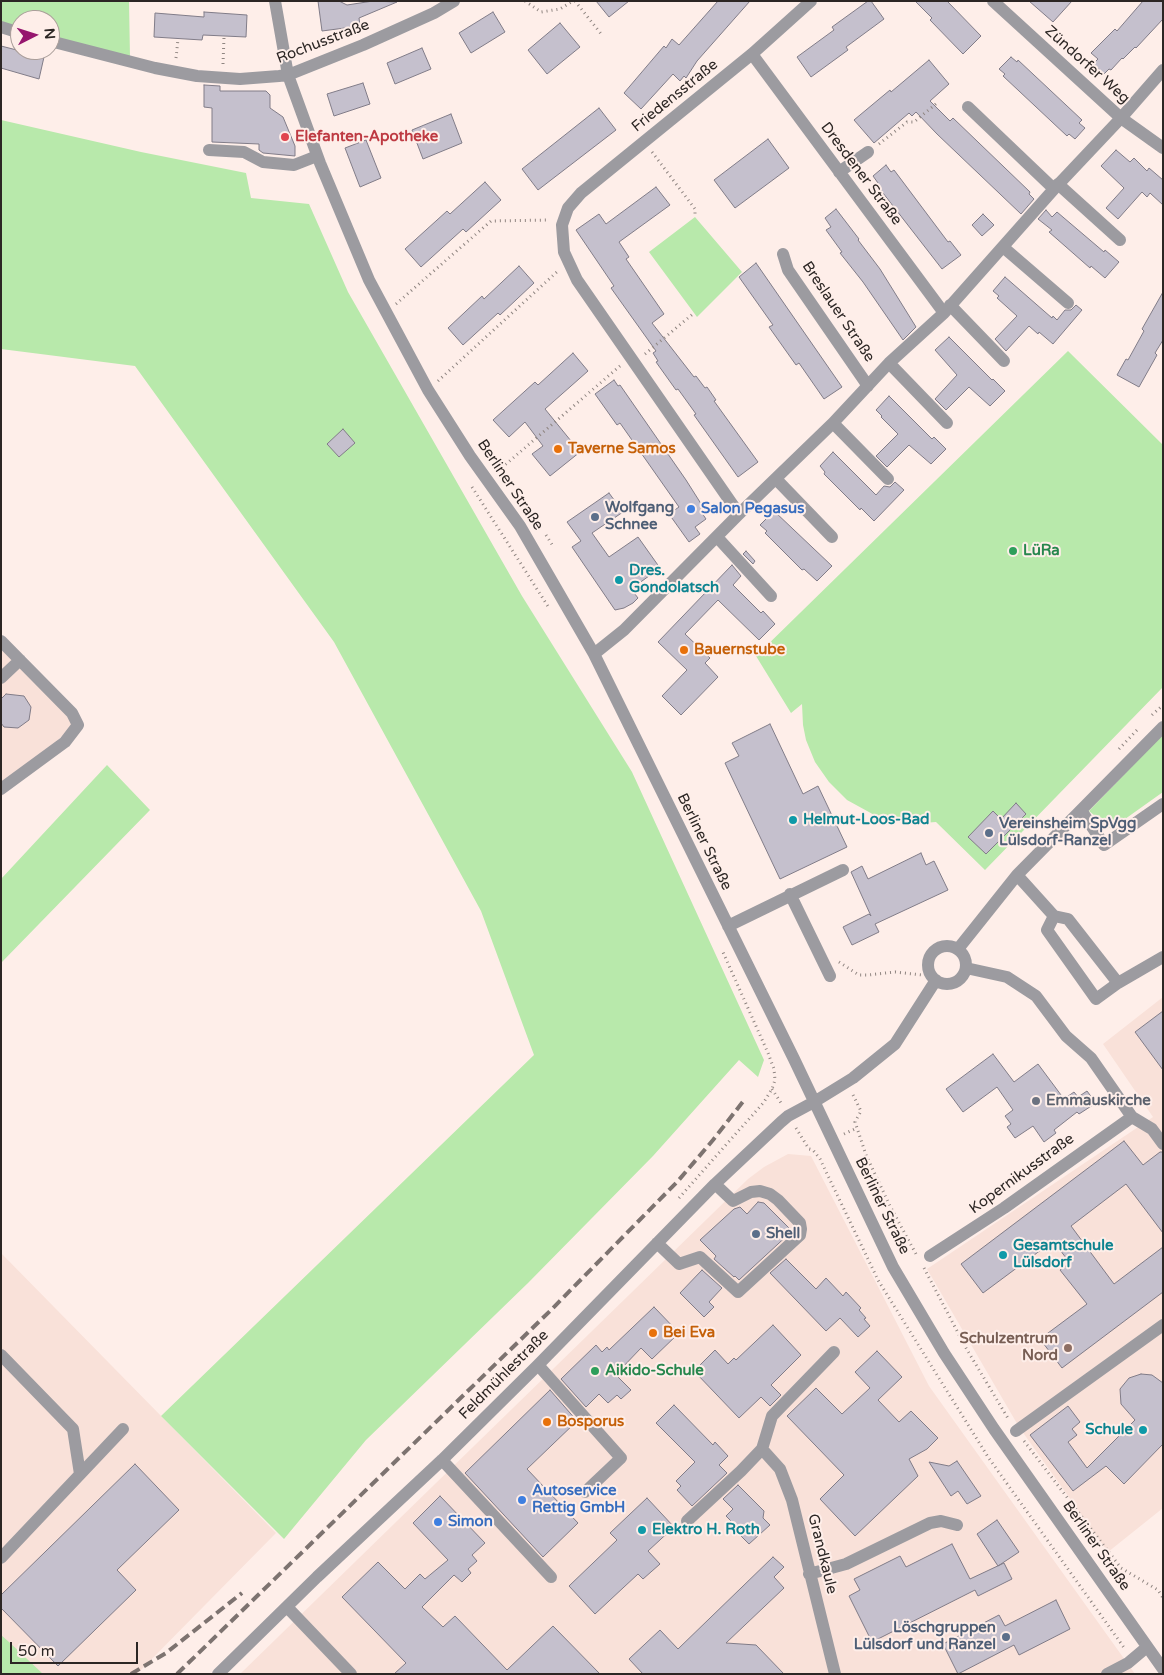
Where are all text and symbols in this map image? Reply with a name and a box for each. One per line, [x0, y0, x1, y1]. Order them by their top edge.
north arrow [10, 10, 60, 60]
street label: Rochusstraße [274, 16, 372, 68]
street label: Zündorfer Weg [1041, 22, 1133, 108]
text: N [40, 27, 58, 40]
street label: Friedensstraße [628, 56, 722, 136]
street label: Dresdener Straße [817, 119, 905, 229]
place label: Elefanten-Apotheke [295, 128, 438, 146]
marker: Elefanten-Apotheke [279, 131, 291, 143]
street label: Breslauer Straße [798, 258, 878, 366]
street label: Berliner Straße [473, 436, 547, 534]
place label: Taverne Samos [568, 440, 676, 458]
marker: Taverne Samos [552, 443, 564, 455]
place label: Wolfgang Schnee [605, 499, 674, 534]
place label: Salon Pegasus [701, 500, 804, 518]
marker: Salon Pegasus [685, 503, 697, 515]
marker: Wolfgang Schnee [589, 511, 601, 523]
place label: LüRa [1023, 542, 1060, 560]
marker: LüRa [1007, 545, 1019, 557]
place label: Dres. Gondolatsch [629, 562, 719, 597]
marker: Dres. Gondolatsch [613, 574, 625, 586]
place label: Bauernstube [694, 641, 785, 659]
marker: Bauernstube [678, 644, 690, 656]
street label: Berliner Straße [673, 791, 735, 893]
place label: Helmut-Loos-Bad [803, 811, 930, 829]
marker: Helmut-Loos-Bad [787, 814, 799, 826]
place label: Vereinsheim SpVgg Lülsdorf-Ranzel [999, 815, 1136, 850]
marker: Vereinsheim SpVgg Lülsdorf-Ranzel [983, 827, 995, 839]
place label: Emmauskirche [1046, 1092, 1151, 1110]
marker: Emmauskirche [1030, 1095, 1042, 1107]
street label: Kopernikusstraße [966, 1130, 1078, 1218]
street label: Berliner Straße [851, 1155, 913, 1257]
place label: Shell [766, 1225, 800, 1243]
marker: Shell [750, 1228, 762, 1240]
place label: Gesamtschule Lülsdorf [1013, 1237, 1113, 1272]
marker: Gesamtschule Lülsdorf [997, 1249, 1009, 1261]
place label: Bei Eva [663, 1324, 715, 1342]
street label: Feldmühlestraße [456, 1327, 552, 1423]
marker: Bei Eva [647, 1327, 659, 1339]
place label: Schulzentrum Nord [960, 1330, 1058, 1365]
marker: Schulzentrum Nord [1062, 1342, 1074, 1354]
place label: Aikido-Schule [605, 1362, 704, 1380]
marker: Aikido-Schule [589, 1365, 601, 1377]
place label: Bosporus [557, 1413, 624, 1431]
marker: Bosporus [541, 1416, 553, 1428]
place label: Schule [1085, 1421, 1133, 1439]
marker: Schule [1137, 1424, 1149, 1436]
place label: Autoservice Rettig GmbH [532, 1482, 625, 1517]
marker: Autoservice Rettig GmbH [516, 1494, 528, 1506]
street label: Berliner Straße [1058, 1498, 1134, 1594]
street label: Grandkaule [803, 1512, 841, 1596]
place label: Simon [448, 1513, 493, 1531]
marker: Simon [432, 1516, 444, 1528]
place label: Elektro H. Roth [652, 1521, 760, 1539]
marker: Elektro H. Roth [636, 1524, 648, 1536]
place label: Löschgruppen Lülsdorf und Ranzel [854, 1619, 996, 1654]
marker: Löschgruppen Lülsdorf und Ranzel [1000, 1631, 1012, 1643]
scale bar [12, 1632, 140, 1664]
text: 50 m [18, 1642, 55, 1660]

